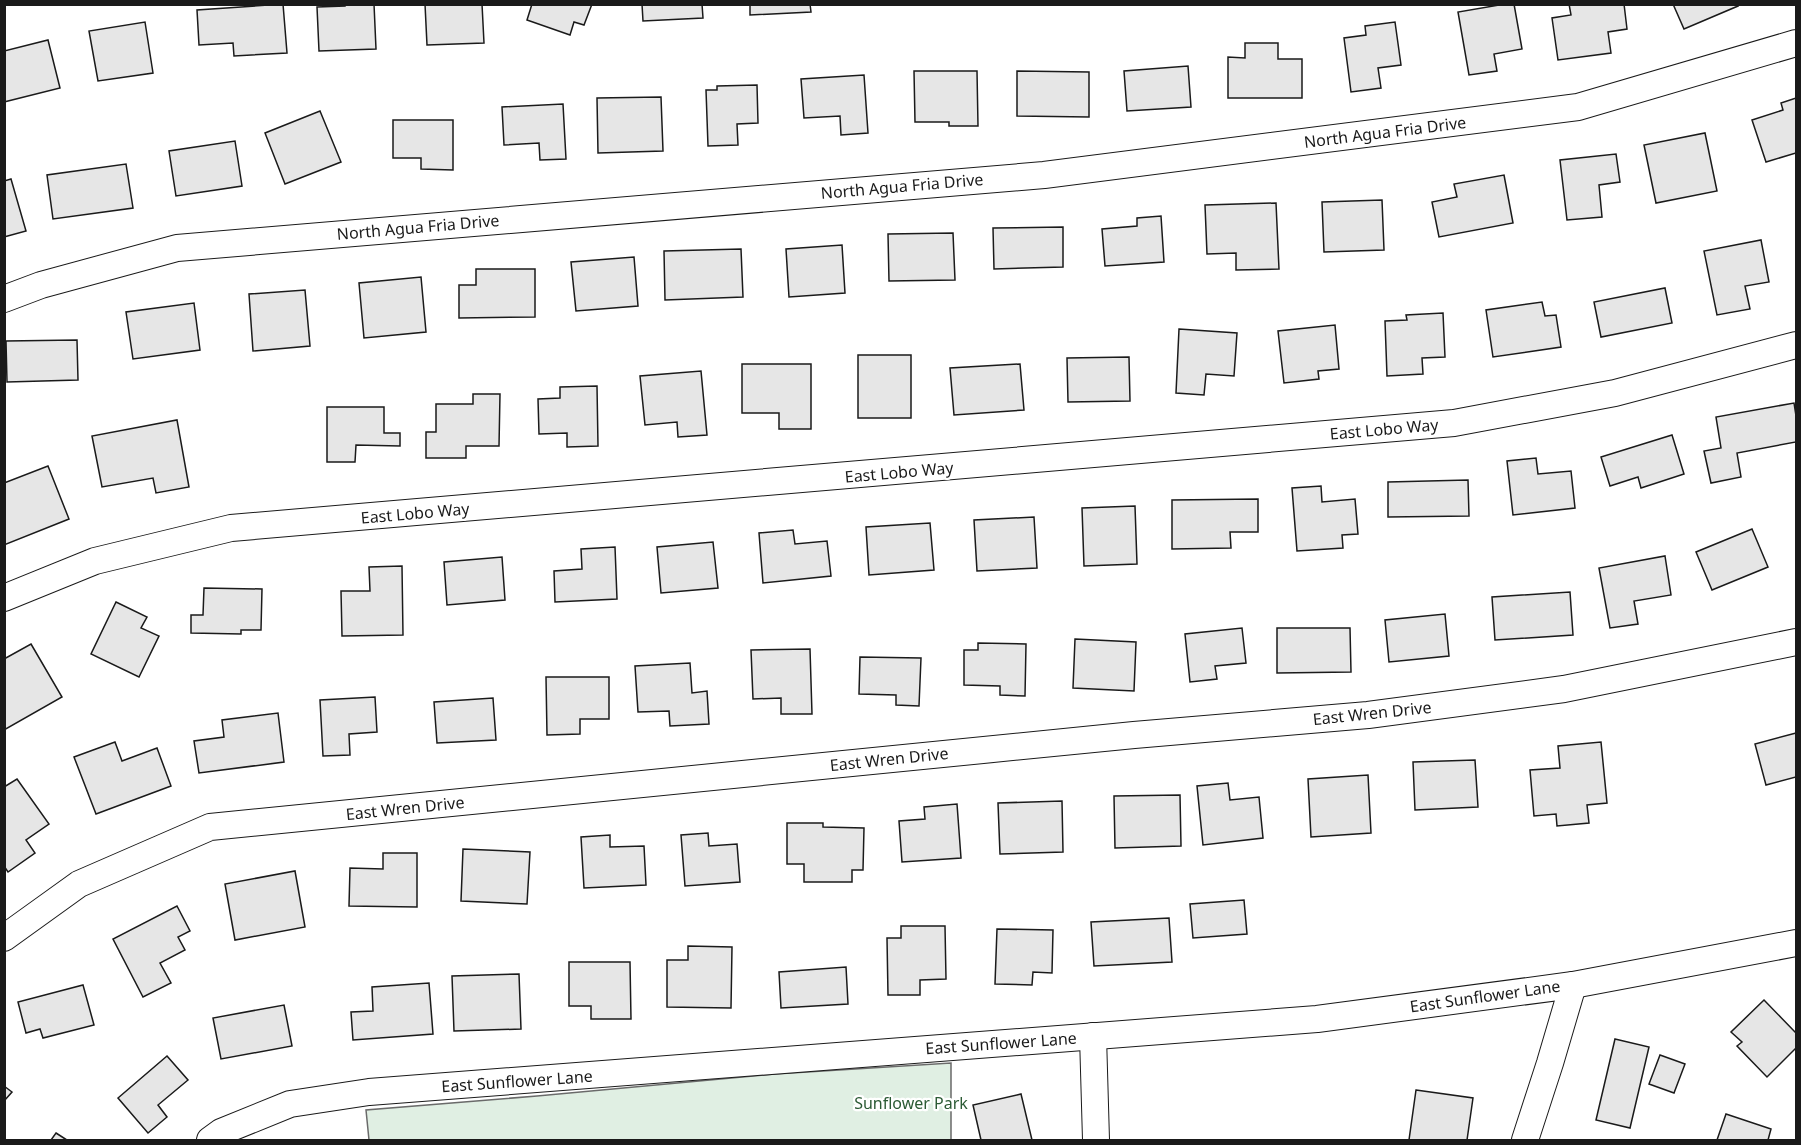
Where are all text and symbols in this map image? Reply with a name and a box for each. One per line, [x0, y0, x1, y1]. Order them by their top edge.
street label: North Agua Fria Drive [1303, 111, 1467, 153]
street label: North Agua Fria Drive [820, 168, 984, 204]
street label: North Agua Fria Drive [336, 209, 500, 245]
street label: East Lobo Way [1329, 413, 1440, 445]
street label: East Lobo Way [844, 456, 955, 488]
street label: East Lobo Way [360, 497, 471, 529]
street label: East Wren Drive [1312, 696, 1432, 730]
street label: East Wren Drive [829, 742, 949, 776]
street label: East Wren Drive [345, 791, 465, 825]
street label: East Sunflower Lane [1408, 975, 1562, 1017]
street label: East Sunflower Lane [925, 1027, 1077, 1059]
street label: East Sunflower Lane [441, 1065, 593, 1097]
park label: Sunflower Park [854, 1092, 968, 1114]

